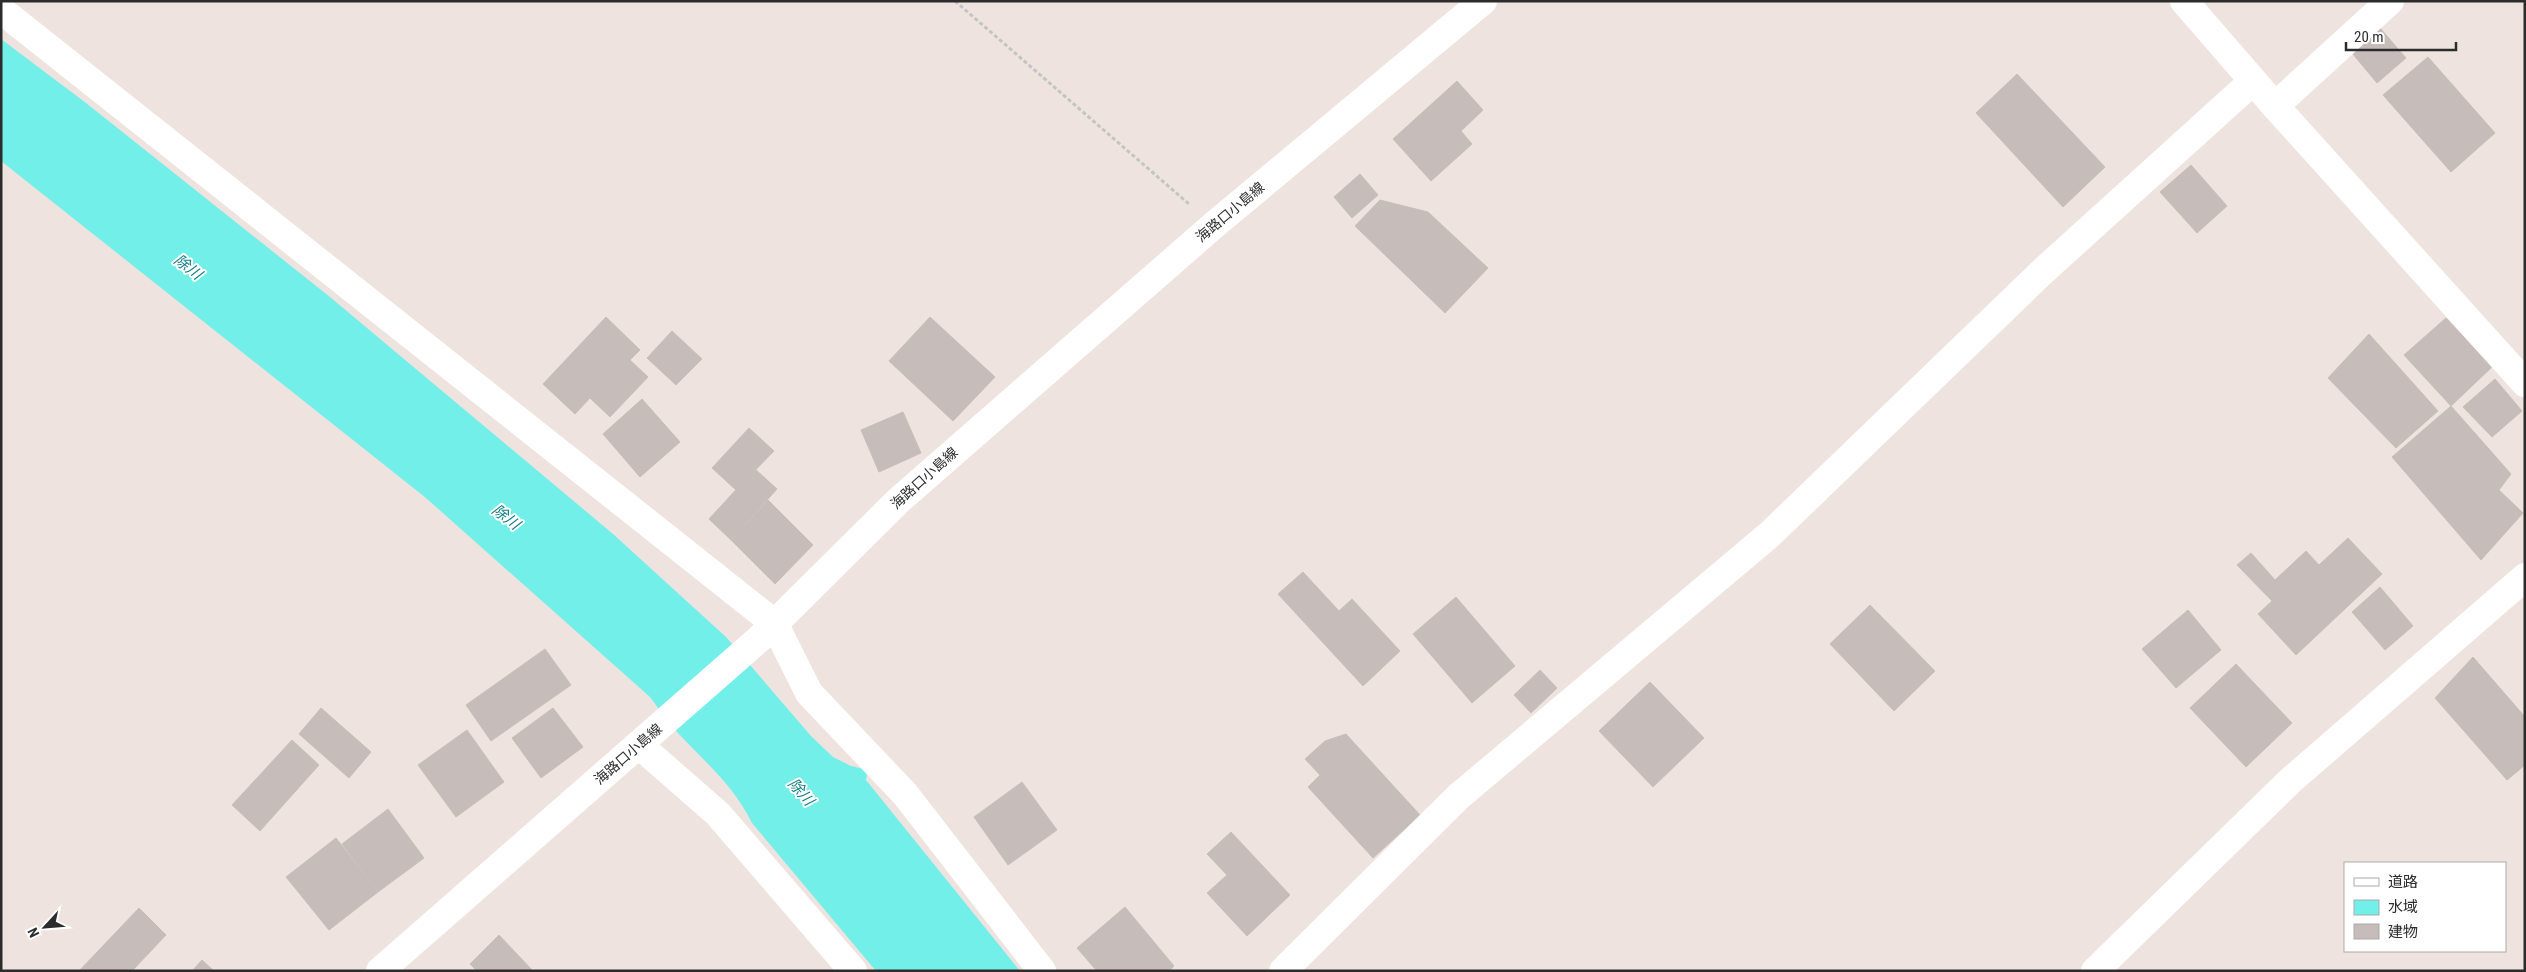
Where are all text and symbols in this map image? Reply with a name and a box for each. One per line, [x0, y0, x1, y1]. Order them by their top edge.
scale bar [2346, 20, 2456, 52]
text: 20 m [2354, 28, 2384, 46]
street label: 海路口小島線 [1193, 179, 1267, 245]
water label: 除川 [171, 251, 207, 285]
street label: 海路口小島線 [887, 444, 961, 512]
water label: 除川 [489, 501, 525, 535]
street label: 海路口小島線 [591, 720, 665, 788]
water label: 除川 [784, 775, 819, 811]
legend [2344, 862, 2506, 952]
text: 道路 [2388, 873, 2418, 891]
text: 水域 [2388, 898, 2418, 916]
north arrow [20, 902, 70, 952]
text: 建物 [2388, 923, 2418, 941]
text: N [24, 925, 42, 940]

